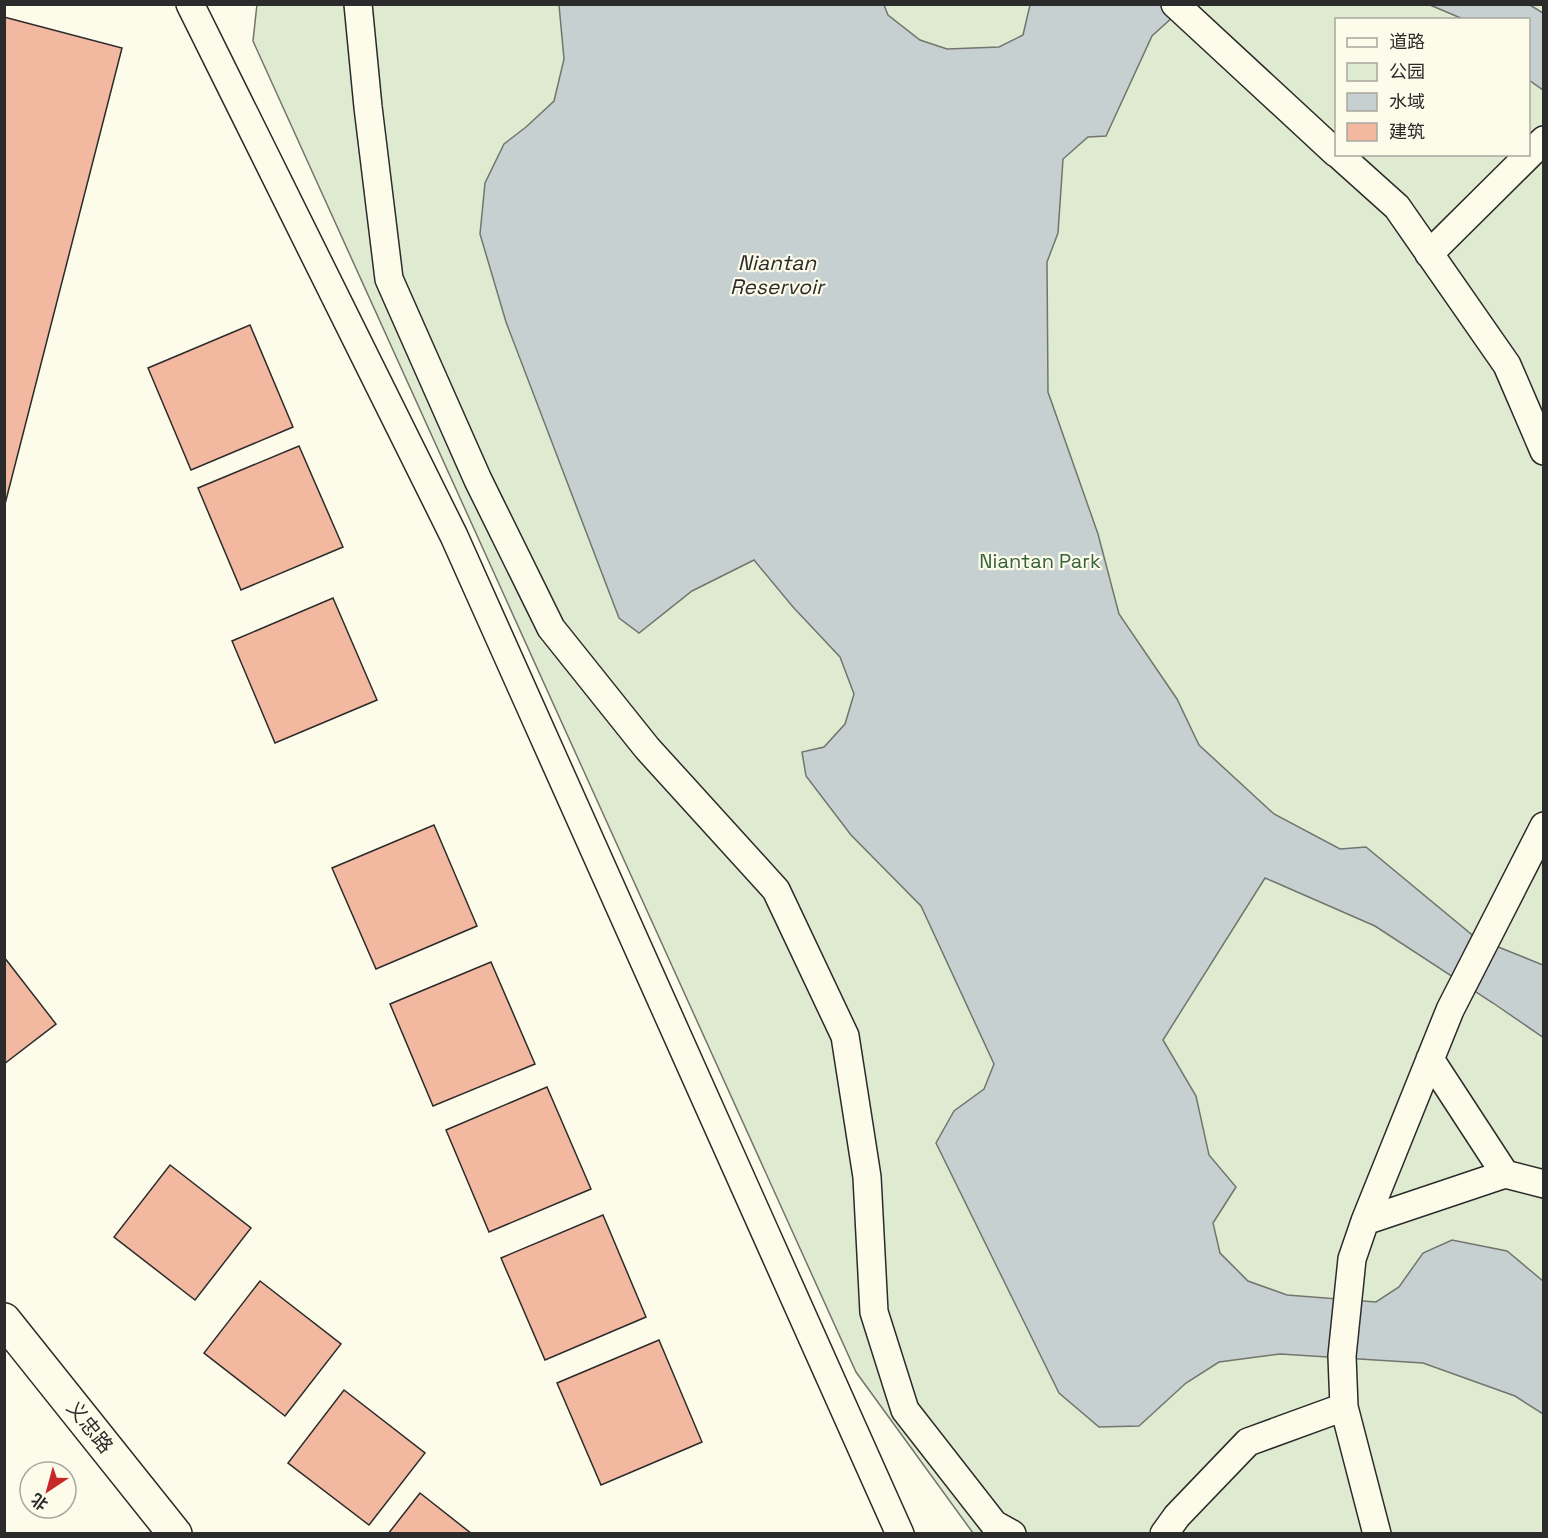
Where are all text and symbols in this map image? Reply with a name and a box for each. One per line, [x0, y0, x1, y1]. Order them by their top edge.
legend [1335, 18, 1530, 156]
text: 道路 [1389, 30, 1425, 53]
text: 公园 [1389, 60, 1425, 83]
text: 水域 [1389, 90, 1425, 113]
text: 建筑 [1389, 120, 1425, 143]
water label: Niantan Reservoir [730, 249, 826, 300]
park label: Niantan Park [979, 548, 1101, 574]
street label: 义忠路 [61, 1396, 119, 1458]
north arrow [18, 1460, 78, 1520]
text: 北 [27, 1489, 52, 1515]

